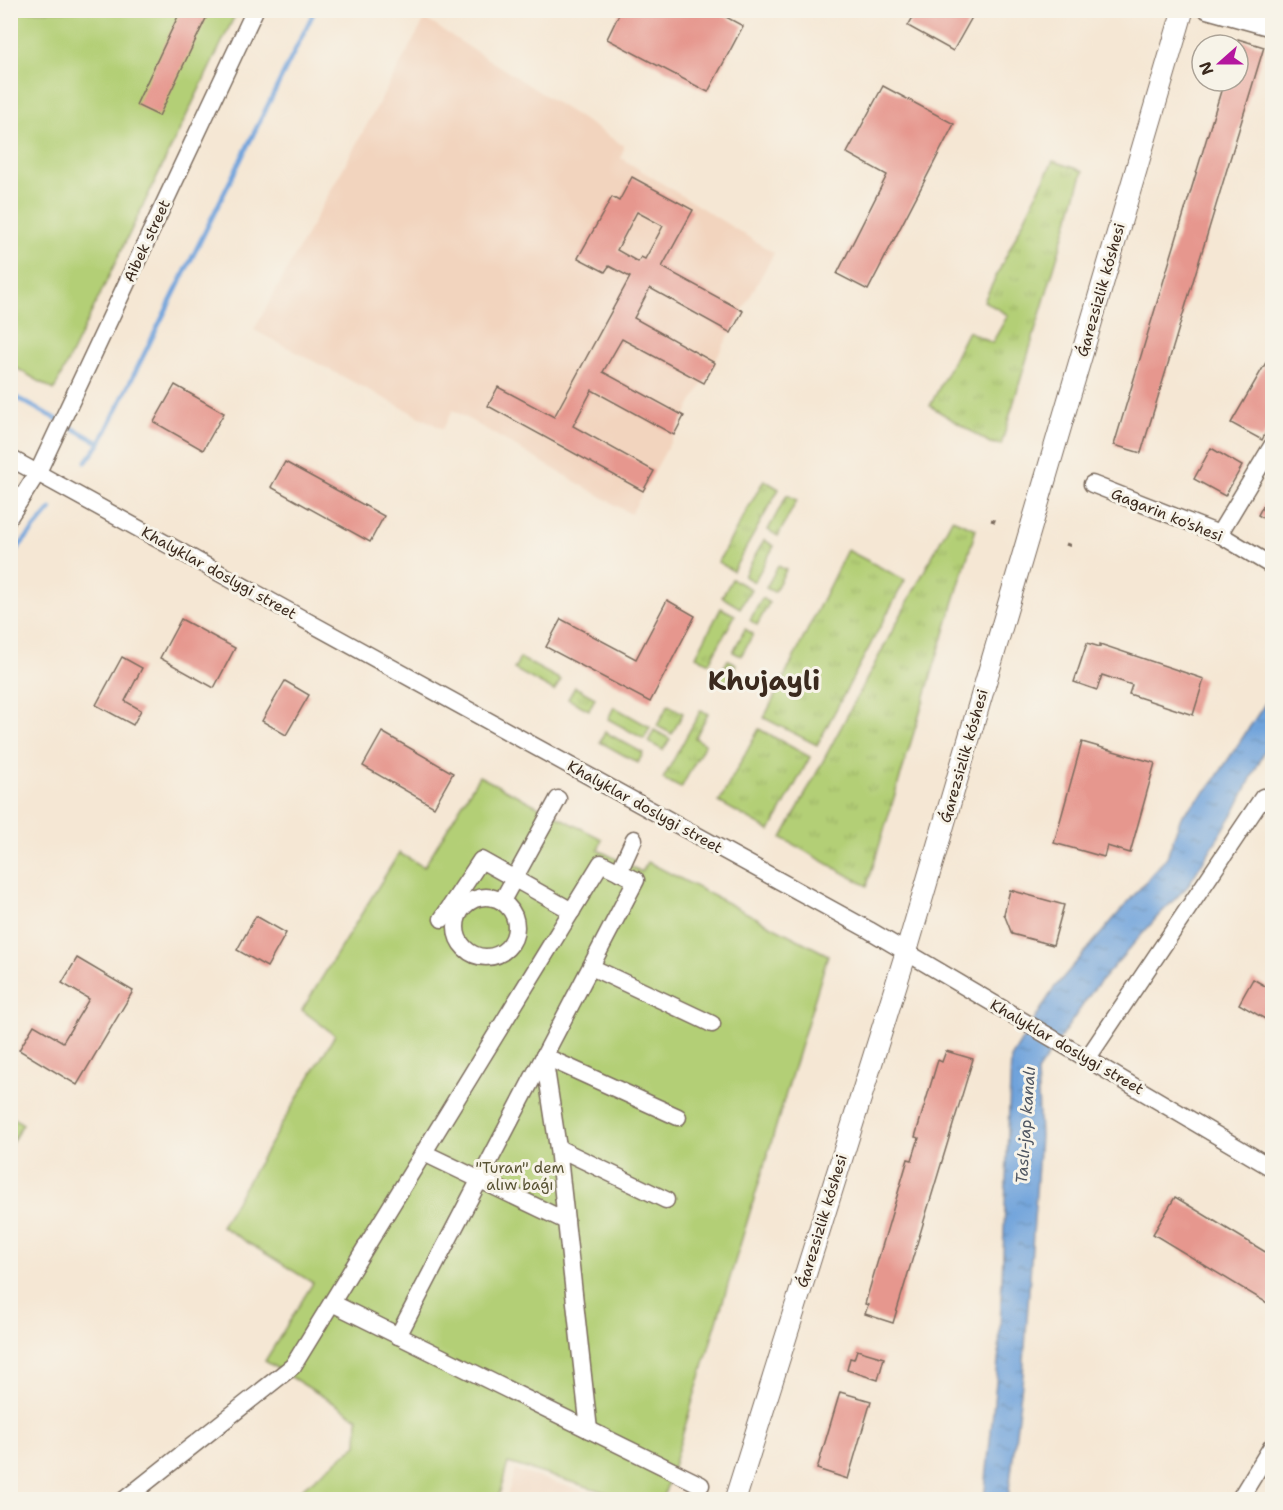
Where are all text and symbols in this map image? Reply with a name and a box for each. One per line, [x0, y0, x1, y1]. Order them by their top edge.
north arrow [1190, 33, 1250, 93]
text: N [1194, 59, 1219, 78]
street label: Aibek street [119, 197, 175, 285]
street label: Ǵarezsizlik kóshesi [1071, 221, 1130, 359]
street label: Gagarin ko'shesi [1108, 483, 1226, 547]
street label: Khalyklar doslygi street [138, 522, 300, 624]
district label: Khujayli [708, 662, 820, 699]
street label: Ǵarezsizlik kóshesi [934, 687, 993, 825]
street label: Khalyklar doslygi street [564, 756, 726, 858]
street label: Khalyklar doslygi street [987, 995, 1147, 1099]
water label: Taslı-jap kanalı [1011, 1065, 1040, 1185]
street label: Ǵarezsizlik kóshesi [791, 1152, 852, 1290]
park label: "Turan" dem alıw baǵı [476, 1158, 565, 1195]

